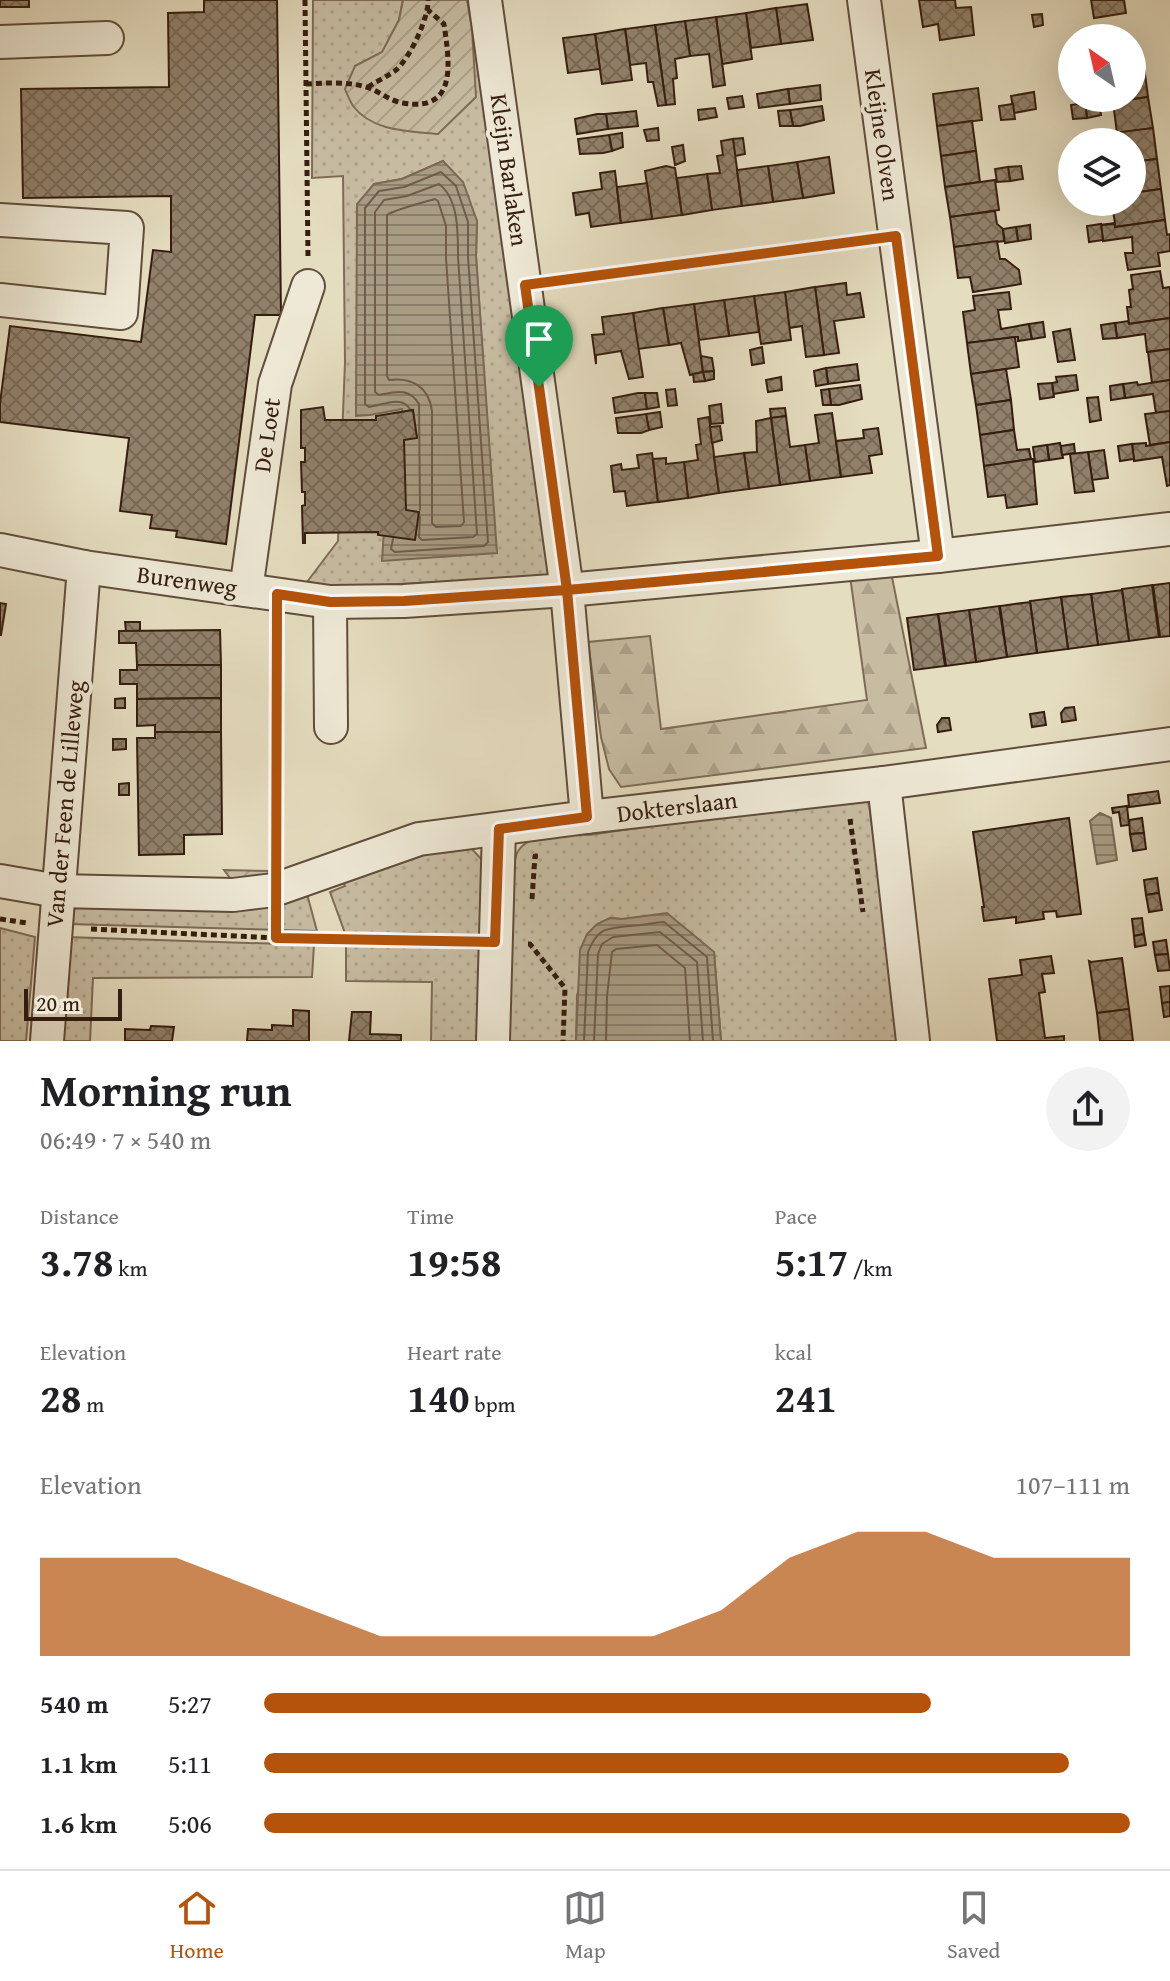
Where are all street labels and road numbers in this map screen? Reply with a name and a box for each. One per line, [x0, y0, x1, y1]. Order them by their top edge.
street label: Kleijne Olven [856, 67, 909, 204]
street label: Kleijn Barlaken [481, 91, 538, 249]
street label: De Loet [244, 395, 289, 474]
street label: Burenweg [135, 556, 239, 605]
street label: Van der Feen de Lilleweg [36, 679, 93, 929]
street label: Dokterslaan [615, 782, 740, 831]

